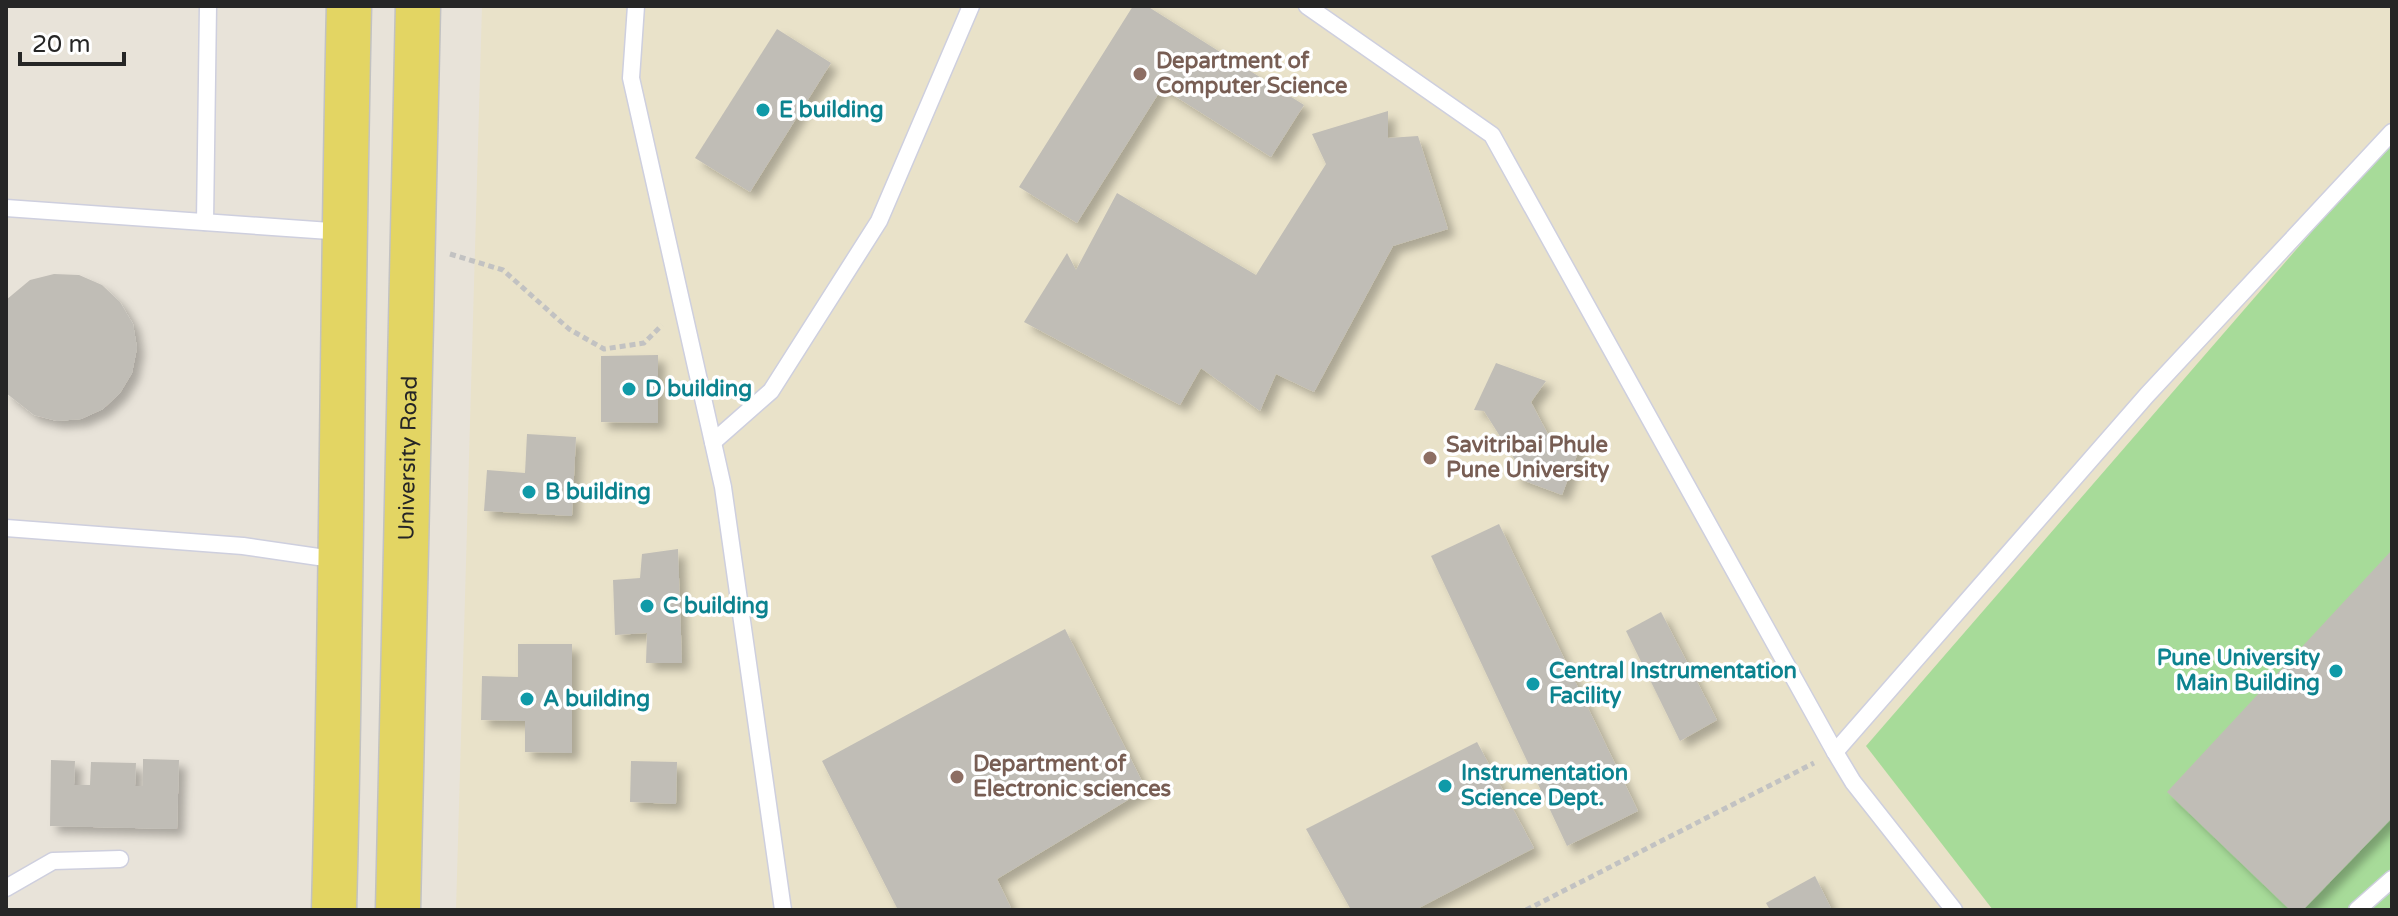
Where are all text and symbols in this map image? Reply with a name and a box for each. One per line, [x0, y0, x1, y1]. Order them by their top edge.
scale bar [20, 16, 124, 66]
text: 20 m [32, 30, 90, 59]
place label: Department of Computer Science [1156, 48, 1347, 99]
marker: Department of Computer Science [1131, 65, 1149, 83]
place label: E building [779, 97, 884, 123]
marker: E building [754, 101, 772, 119]
street label: University Road [393, 375, 423, 541]
place label: D building [645, 376, 752, 402]
marker: D building [620, 380, 638, 398]
place label: Savitribai Phule Pune University [1446, 432, 1609, 483]
marker: Savitribai Phule Pune University [1421, 449, 1439, 467]
place label: B building [545, 479, 651, 505]
marker: B building [520, 483, 538, 501]
place label: C building [663, 593, 769, 619]
marker: C building [638, 597, 656, 615]
place label: Pune University Main Building [2157, 645, 2320, 696]
place label: Central Instrumentation Facility [1549, 658, 1797, 709]
marker: Pune University Main Building [2327, 662, 2345, 680]
marker: Central Instrumentation Facility [1524, 675, 1542, 693]
place label: A building [543, 686, 650, 712]
marker: A building [518, 690, 536, 708]
place label: Department of Electronic sciences [973, 751, 1172, 802]
place label: Instrumentation Science Dept. [1461, 760, 1628, 811]
marker: Department of Electronic sciences [948, 768, 966, 786]
marker: Instrumentation Science Dept. [1436, 777, 1454, 795]

